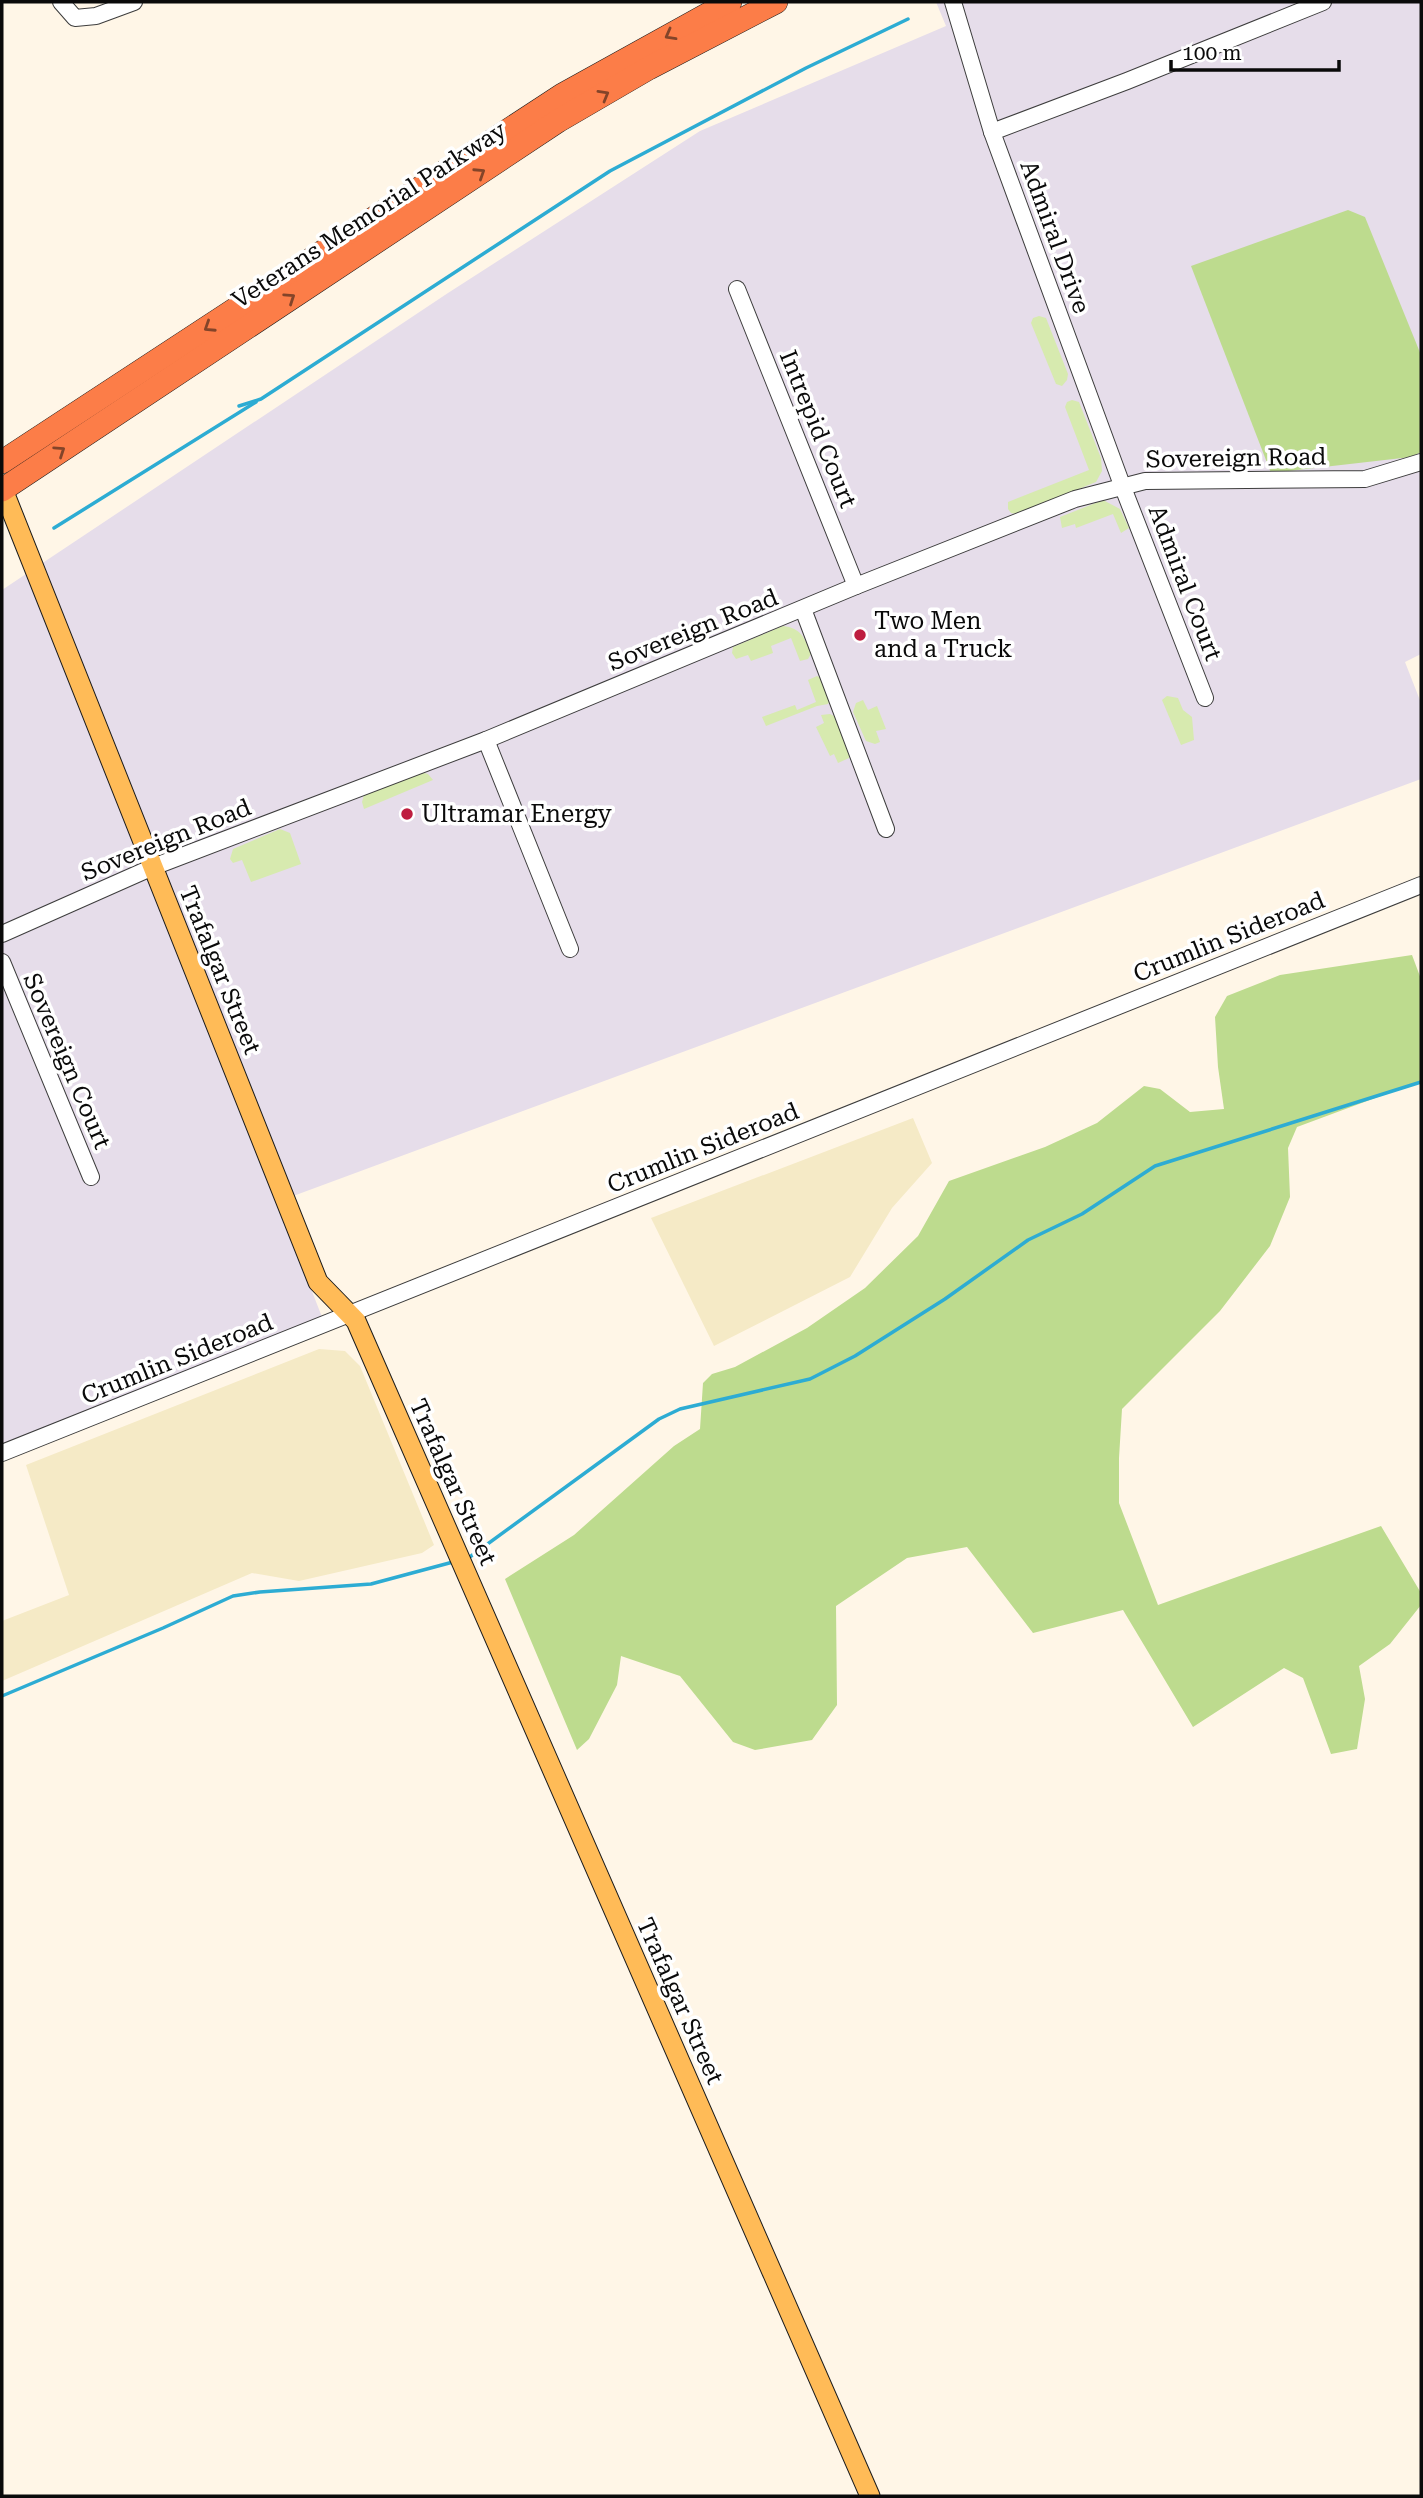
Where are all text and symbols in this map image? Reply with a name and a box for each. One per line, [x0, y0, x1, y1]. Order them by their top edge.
one-way arrow [665, 27, 677, 40]
scale bar [1171, 28, 1339, 72]
text: 100 m [1182, 41, 1242, 65]
one-way arrow [596, 90, 609, 103]
street label: Veterans Memorial Parkway [227, 115, 512, 314]
street label: Admiral Drive [1014, 157, 1096, 317]
one-way arrow [472, 169, 485, 181]
one-way arrow [282, 294, 295, 306]
one-way arrow [203, 318, 216, 331]
street label: Intrepid Court [774, 346, 862, 512]
street label: Sovereign Road [1145, 442, 1327, 474]
one-way arrow [52, 446, 65, 459]
street label: Admiral Court [1143, 501, 1227, 665]
street label: Sovereign Road [604, 583, 782, 677]
place label: Two Men and a Truck [874, 607, 1012, 663]
marker: Two Men and a Truck [852, 627, 868, 643]
street label: Sovereign Road [77, 793, 255, 887]
place label: Ultramar Energy [421, 800, 613, 828]
marker: Ultramar Energy [399, 806, 415, 822]
street label: Trafalgar Street [174, 882, 267, 1058]
street label: Crumlin Sideroad [1129, 886, 1329, 988]
street label: Sovereign Court [17, 969, 117, 1153]
street label: Crumlin Sideroad [603, 1097, 803, 1199]
street label: Crumlin Sideroad [77, 1308, 277, 1410]
street label: Trafalgar Street [404, 1395, 502, 1569]
street label: Trafalgar Street [631, 1914, 729, 2088]

